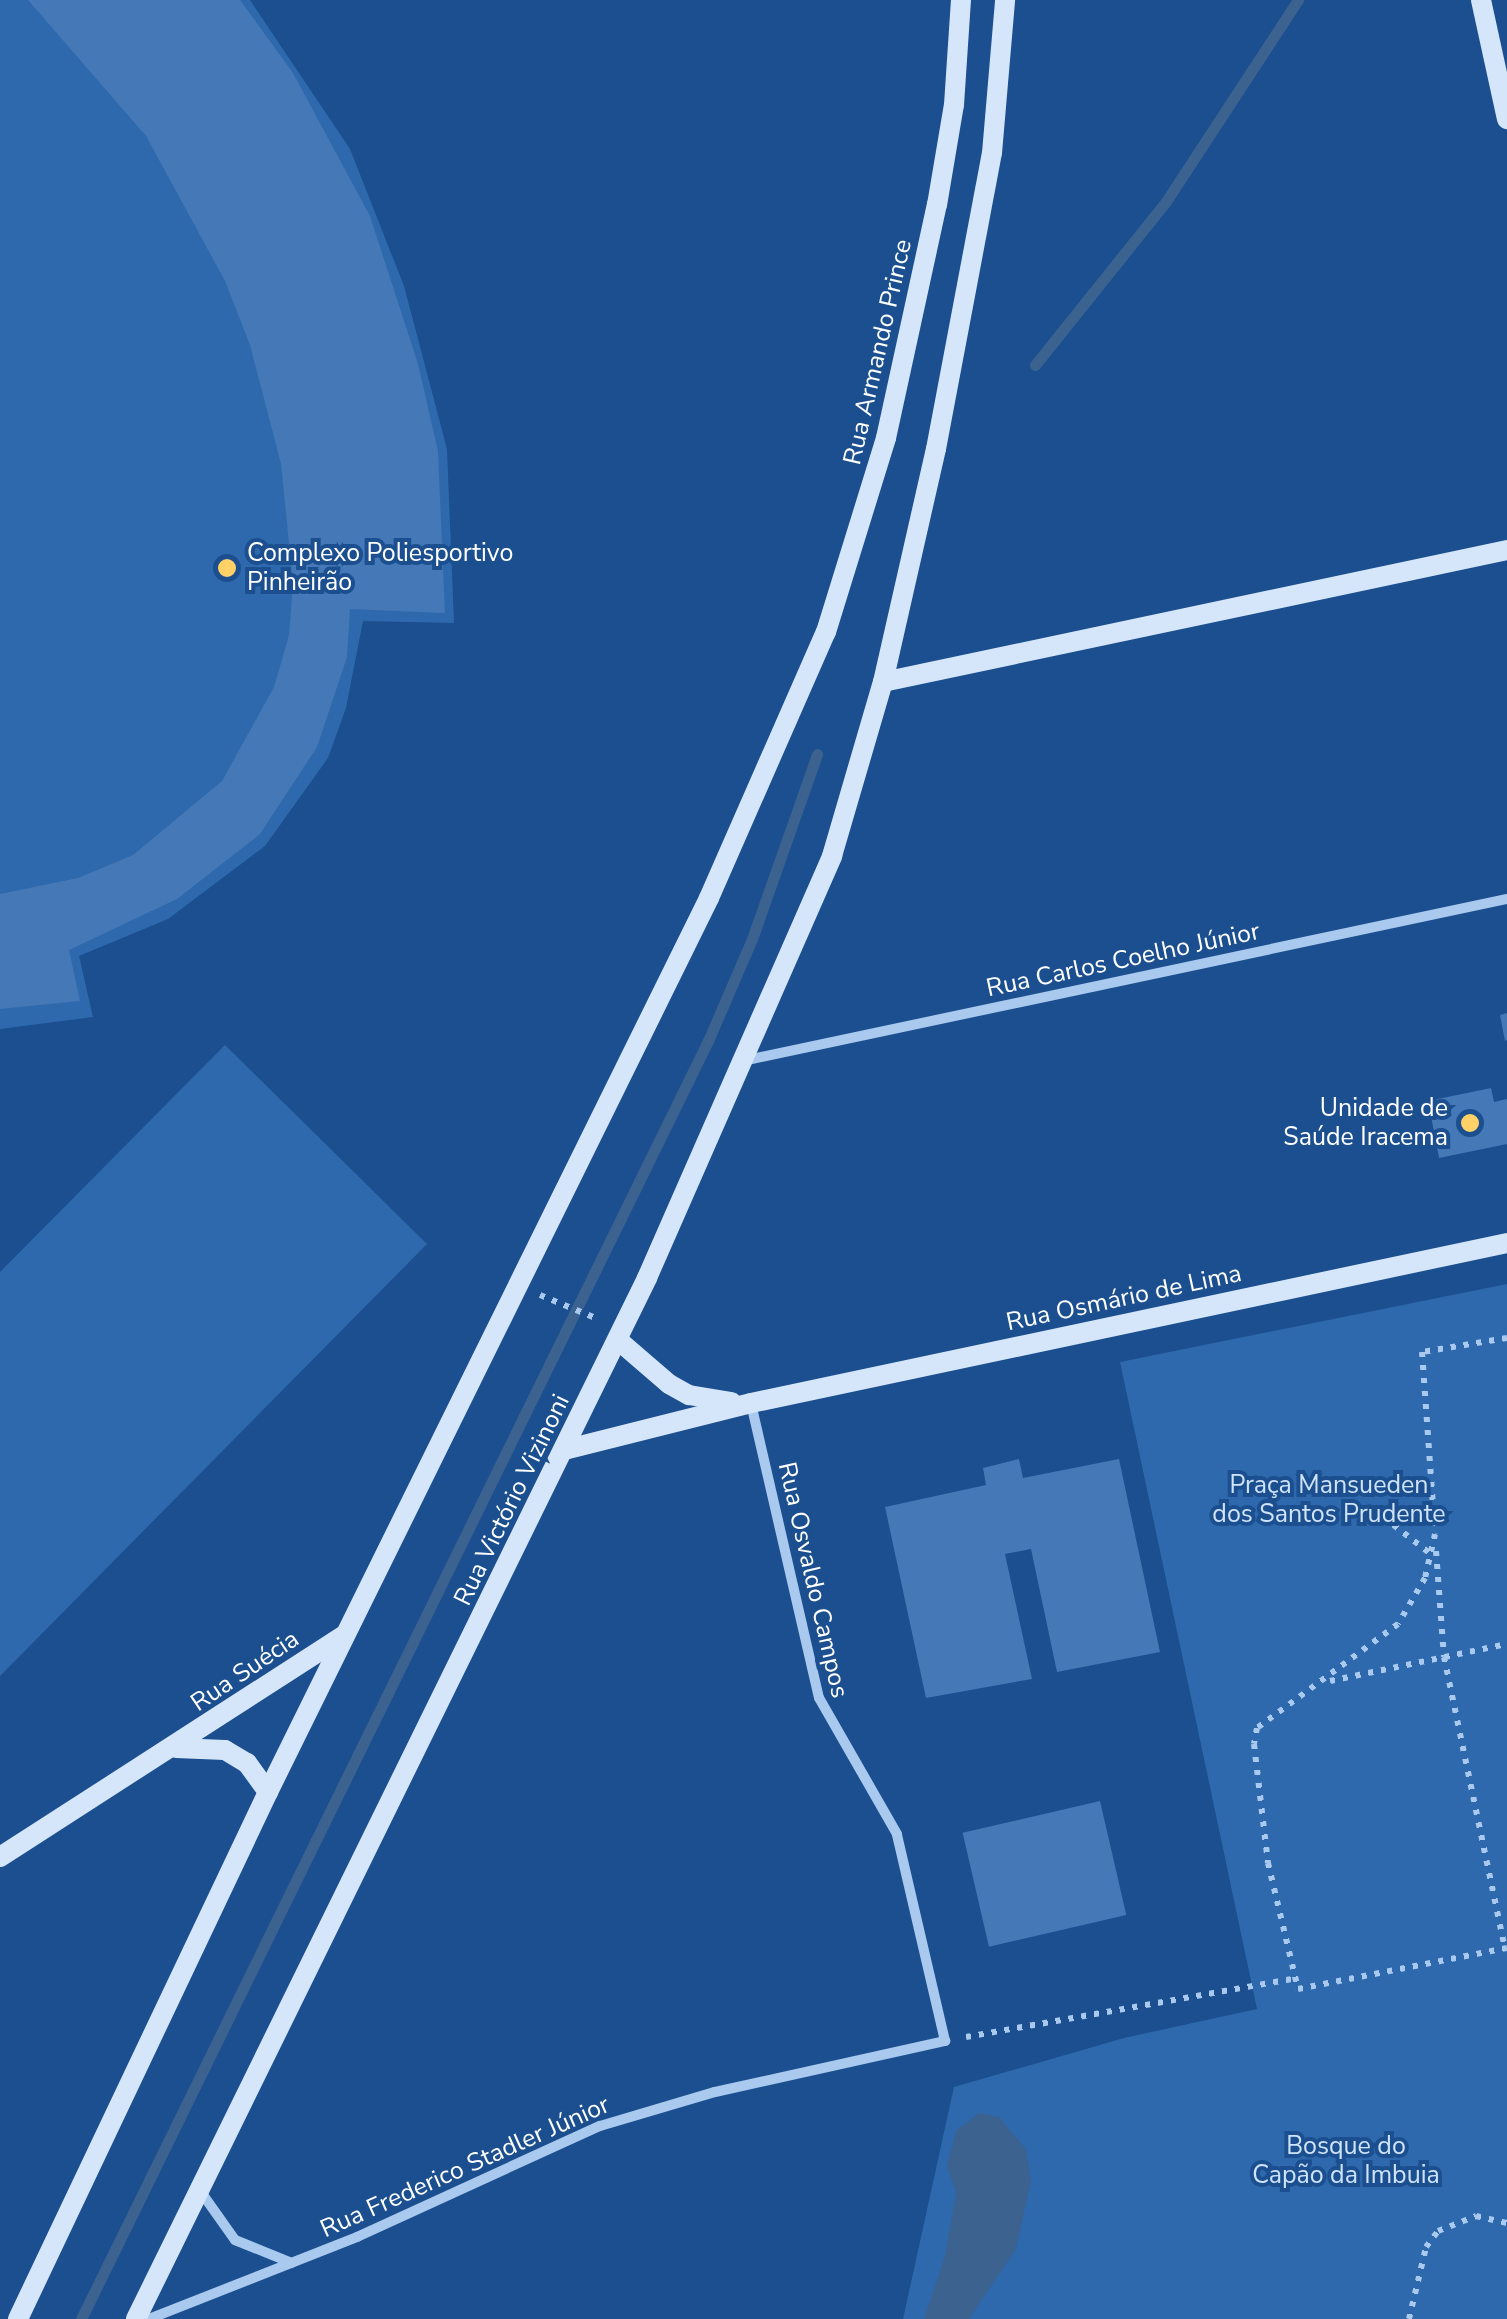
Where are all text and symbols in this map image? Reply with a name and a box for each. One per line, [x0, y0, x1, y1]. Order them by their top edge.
street label: Rua Armando Prince [837, 236, 919, 468]
place label: Complexo Poliesportivo Pinheirão [247, 539, 513, 598]
marker: Complexo Poliesportivo Pinheirão [216, 557, 238, 579]
street label: Rua Carlos Coelho Júnior [984, 916, 1262, 1004]
place label: Unidade de Saúde Iracema [1283, 1094, 1448, 1153]
marker: Unidade de Saúde Iracema [1457, 1110, 1483, 1136]
street label: Rua Osmário de Lima [1004, 1258, 1244, 1338]
street label: Rua Victório Vizinoni [448, 1390, 576, 1610]
street label: Rua Osvaldo Campos [771, 1459, 855, 1701]
park label: Praça Mansueden dos Santos Prudente [1212, 1471, 1446, 1530]
street label: Rua Suécia [185, 1624, 305, 1718]
street label: Rua Frederico Stadler Júnior [316, 2090, 614, 2244]
park label: Bosque do Capão da Imbuia [1252, 2132, 1440, 2191]

